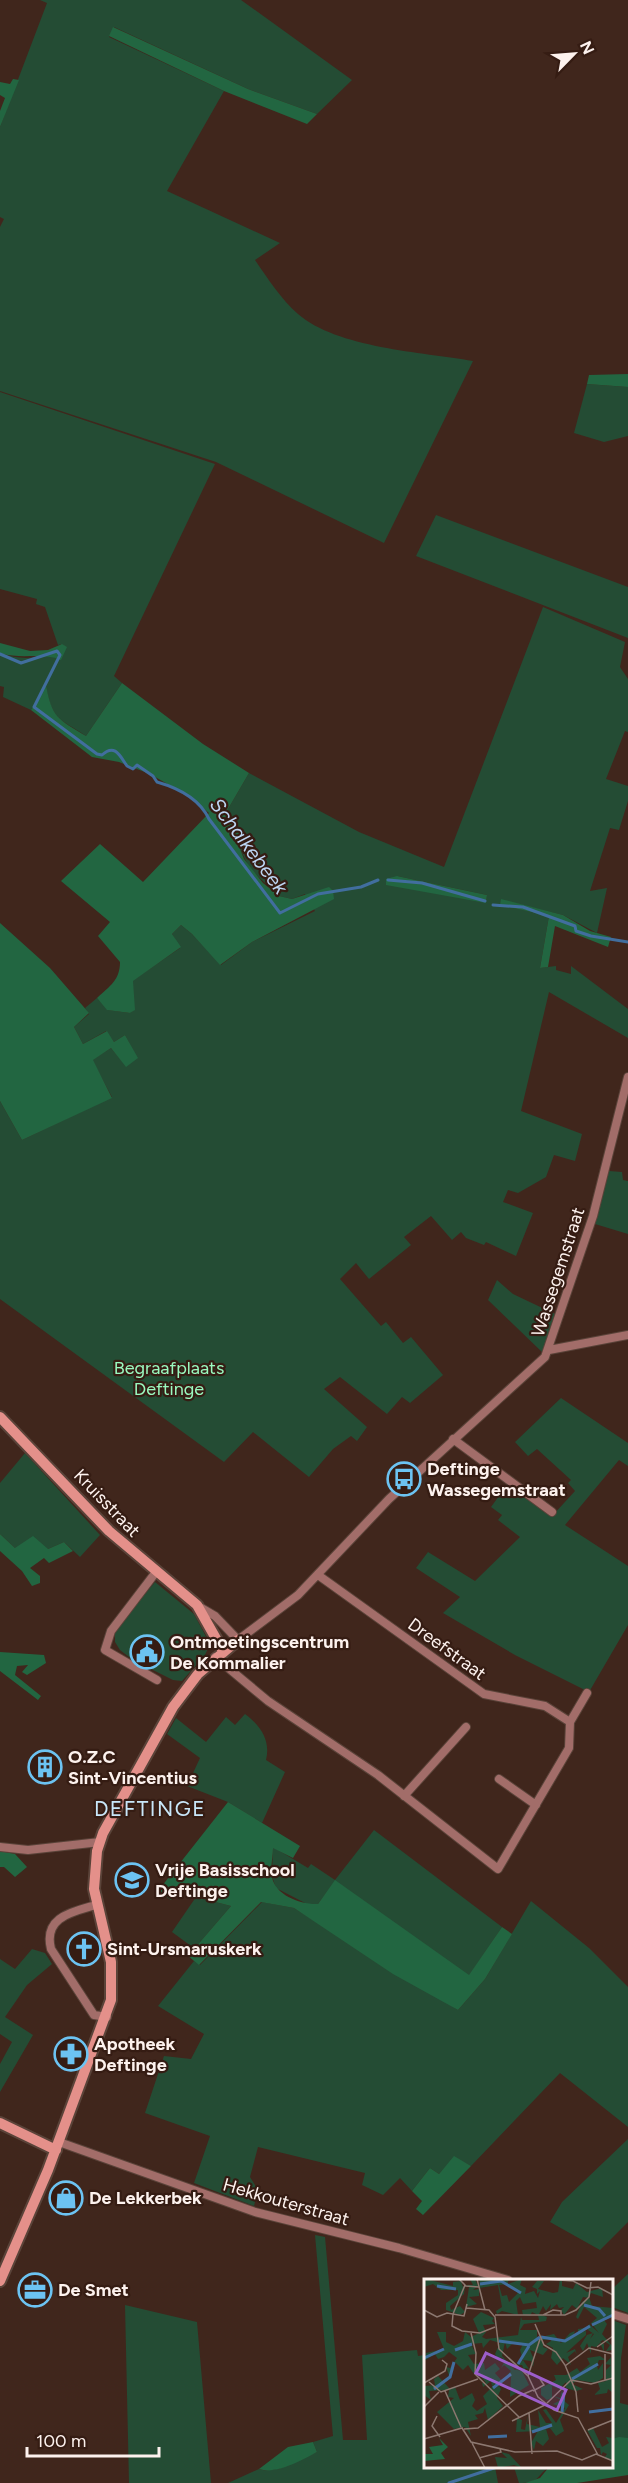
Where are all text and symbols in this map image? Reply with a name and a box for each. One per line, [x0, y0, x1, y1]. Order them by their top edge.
north arrow [544, 24, 604, 84]
text: N [576, 38, 598, 57]
water label: Schalkebeek [205, 793, 294, 900]
street label: Wassegemstraat [527, 1204, 589, 1339]
park label: Begraafplaats Deftinge [114, 1357, 224, 1400]
place label: Deftinge Wassegemstraat [427, 1458, 566, 1501]
bus stop icon: Deftinge Wassegemstraat [386, 1461, 422, 1497]
street label: Kruisstraat [69, 1464, 145, 1542]
street label: Dreefstraat [404, 1613, 491, 1685]
place label: Ontmoetingscentrum De Kommalier [170, 1631, 349, 1674]
public building icon: Ontmoetingscentrum De Kommalier [129, 1634, 165, 1670]
place label: O.Z.C Sint-Vincentius [68, 1746, 198, 1789]
building icon: O.Z.C Sint-Vincentius [27, 1749, 63, 1785]
district label: DEFTINGE [94, 1796, 206, 1821]
place label: Vrije Basisschool Deftinge [155, 1859, 295, 1902]
school or university icon: Vrije Basisschool Deftinge [114, 1862, 150, 1898]
church icon: Sint-Ursmaruskerk [66, 1931, 102, 1967]
place label: Sint-Ursmaruskerk [107, 1938, 262, 1960]
place label: Apotheek Deftinge [94, 2033, 176, 2076]
pharmacy icon: Apotheek Deftinge [53, 2036, 89, 2072]
street label: Hekkouterstraat [220, 2173, 352, 2231]
shop icon: De Lekkerbek [48, 2180, 84, 2216]
place label: De Lekkerbek [89, 2187, 202, 2209]
office icon: De Smet [17, 2272, 53, 2308]
place label: De Smet [58, 2279, 129, 2301]
inset map [424, 2279, 613, 2468]
scale bar [27, 2420, 159, 2458]
text: 100 m [36, 2430, 86, 2452]

